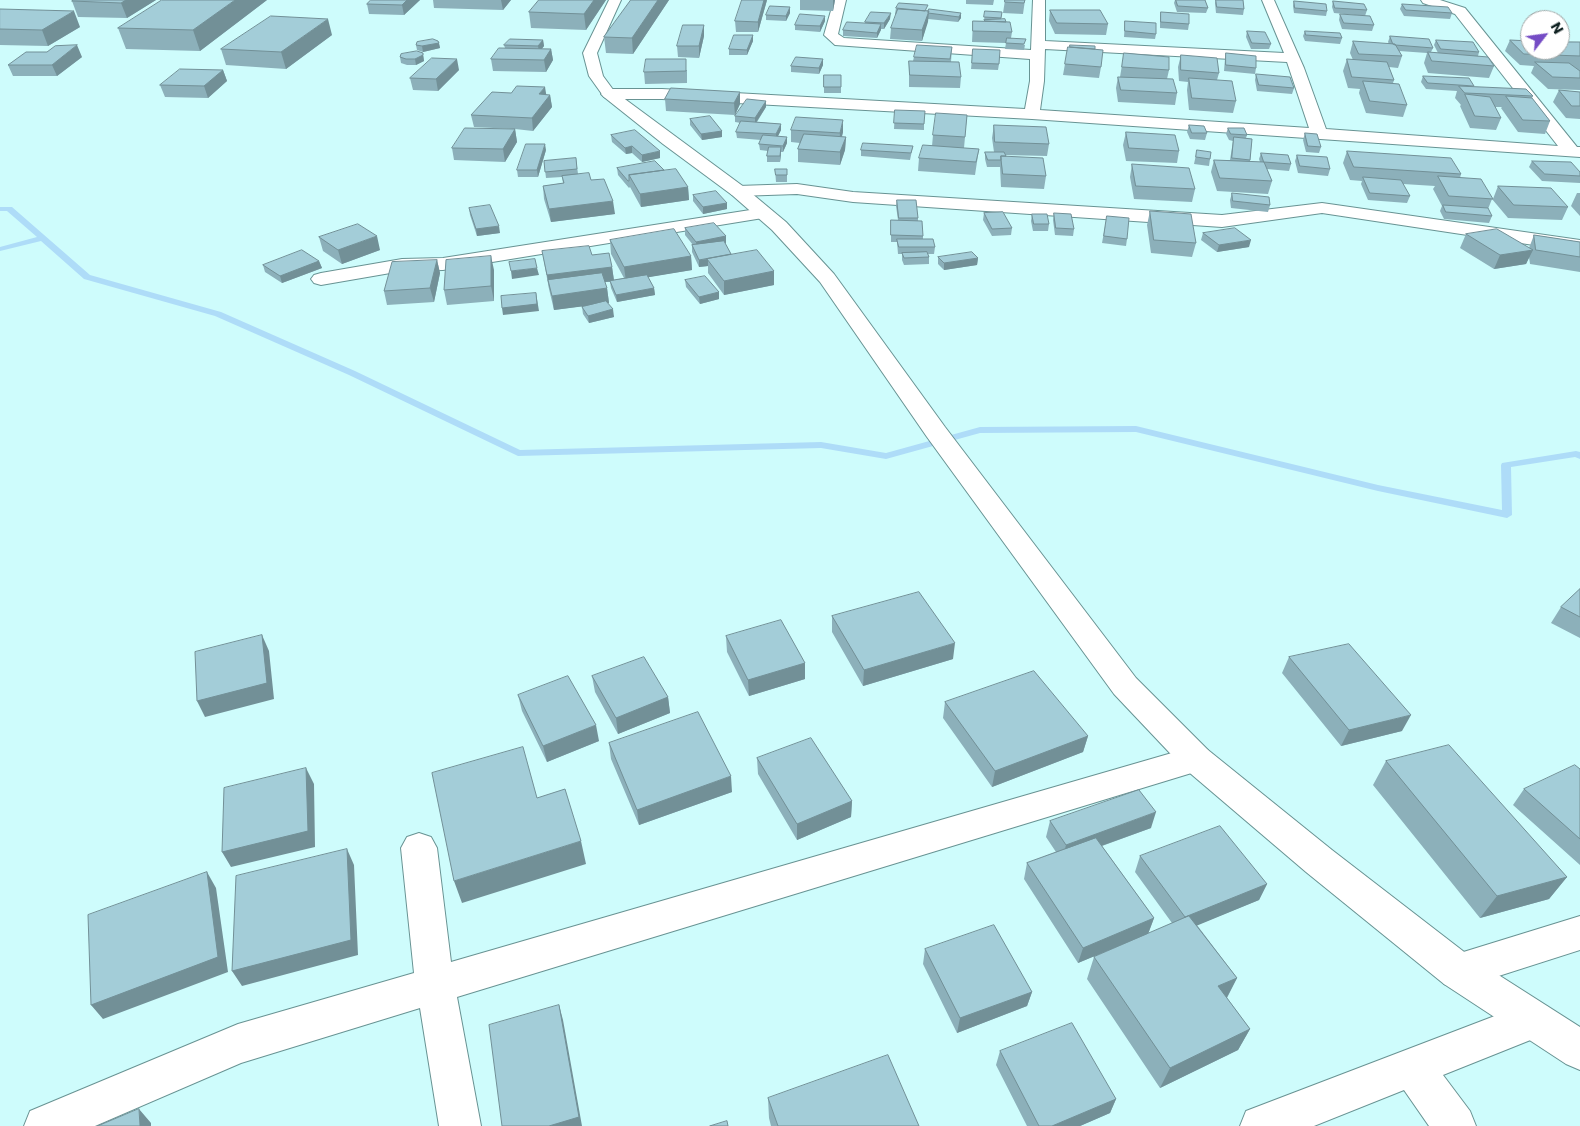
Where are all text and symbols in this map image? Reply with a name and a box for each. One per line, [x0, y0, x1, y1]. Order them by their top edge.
north arrow [1520, 10, 1570, 60]
text: N [1546, 18, 1568, 38]

